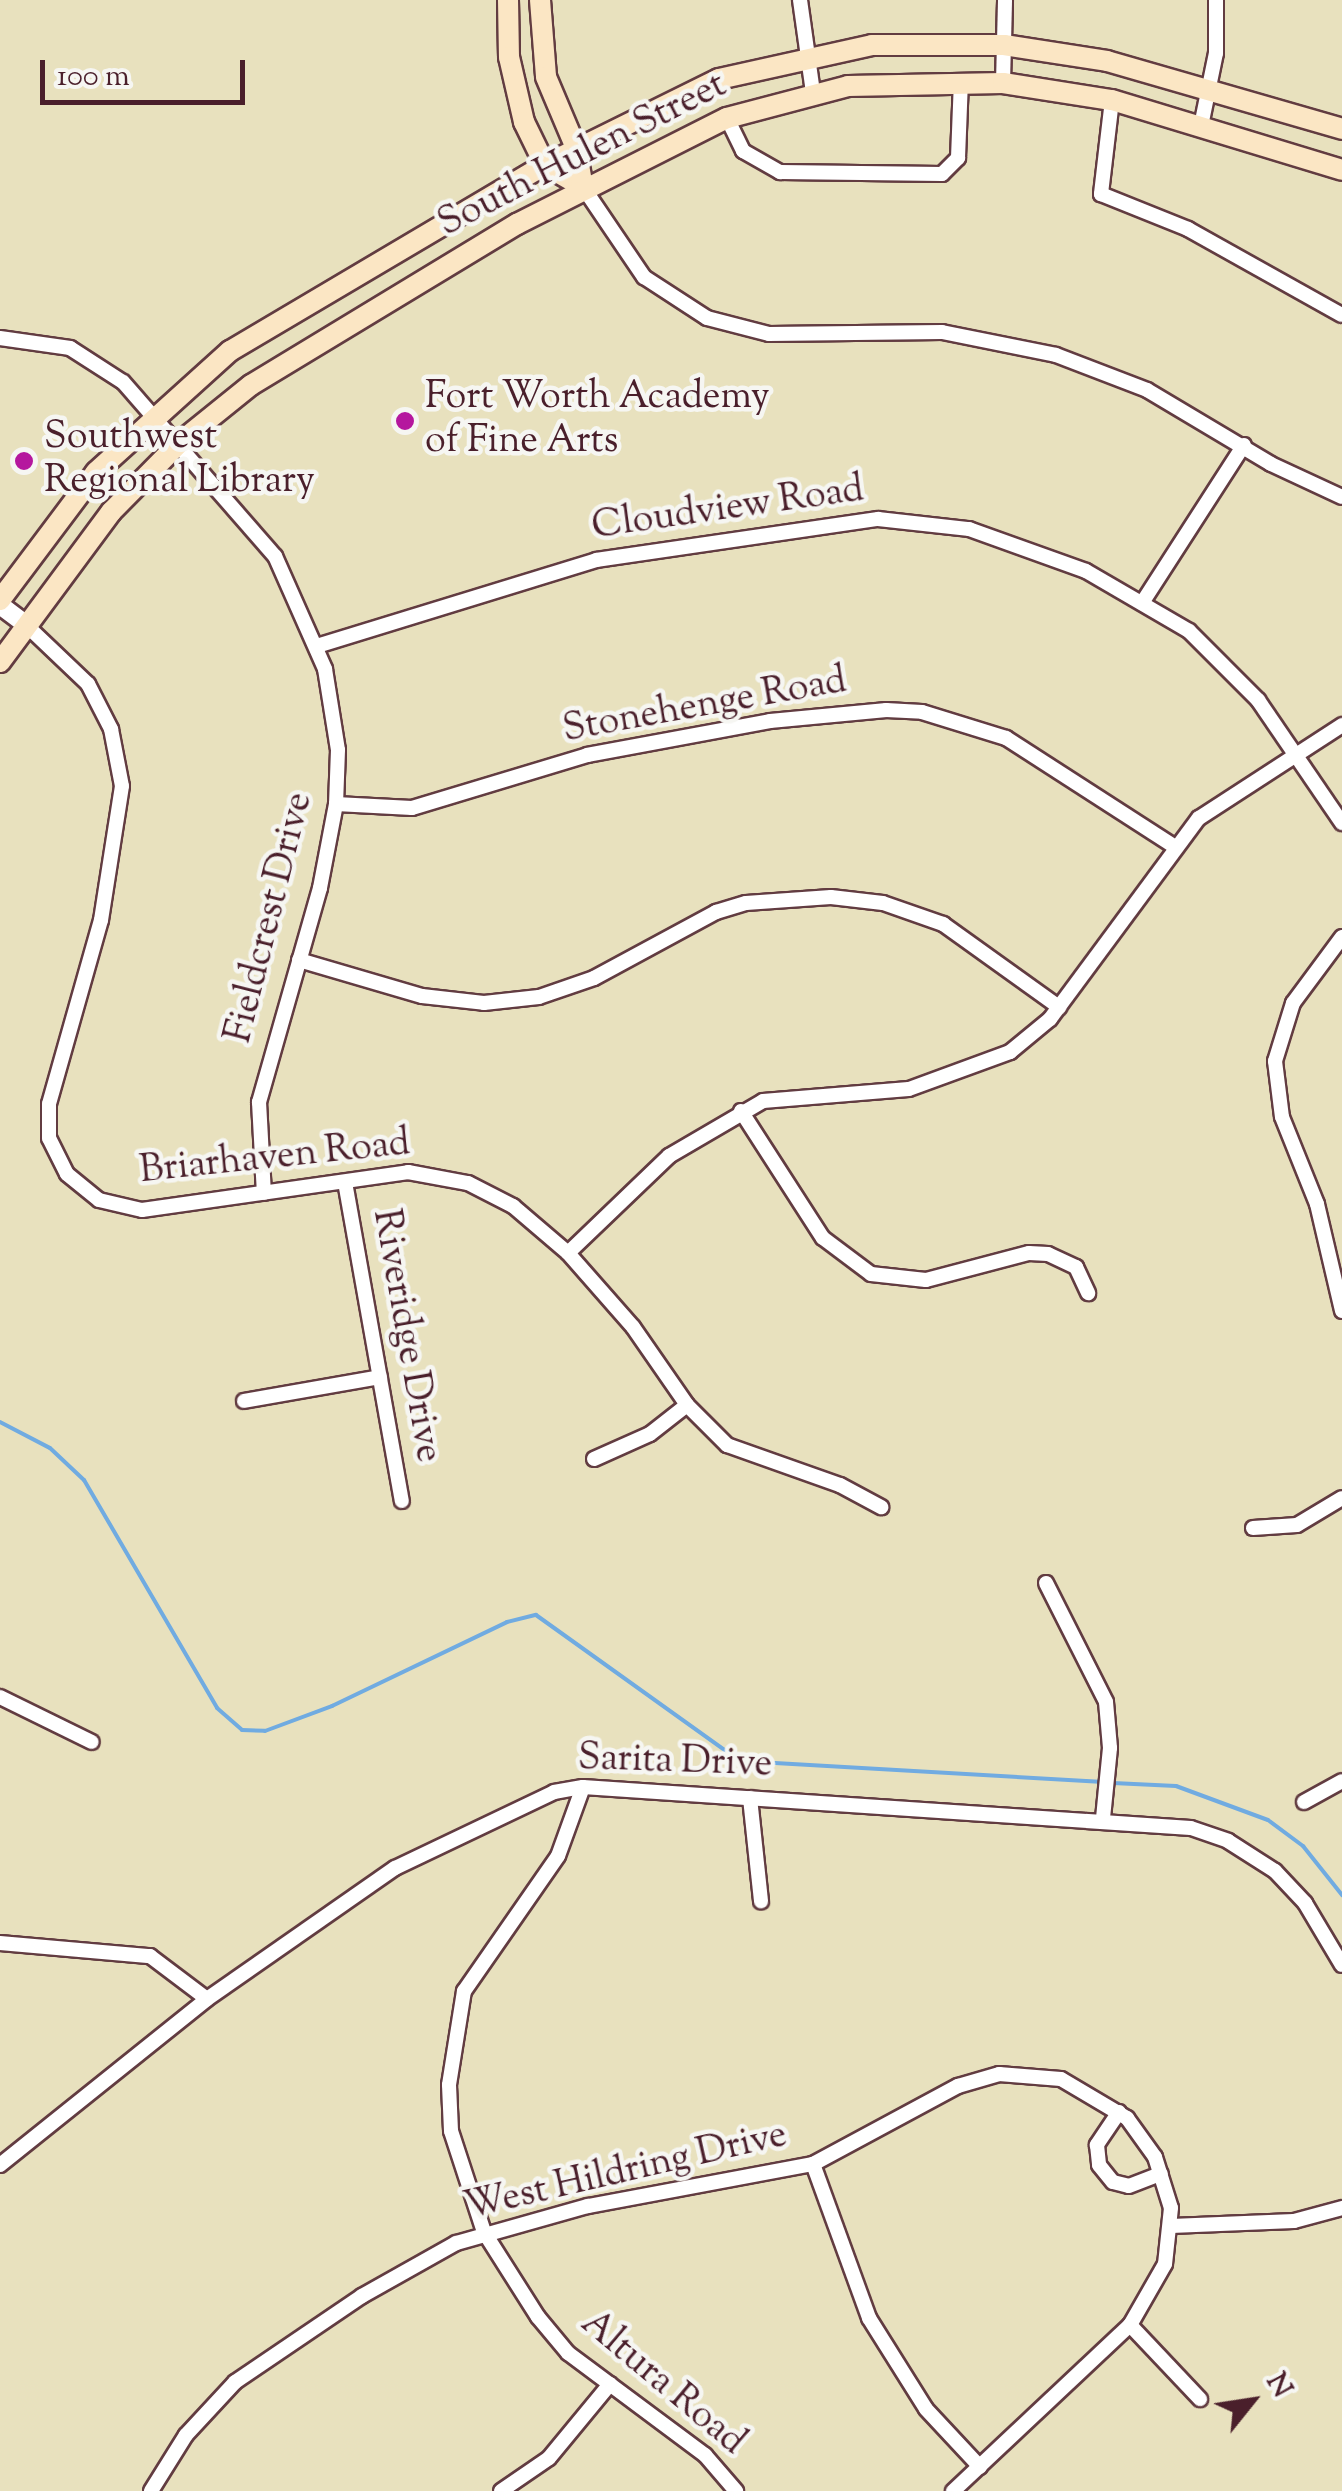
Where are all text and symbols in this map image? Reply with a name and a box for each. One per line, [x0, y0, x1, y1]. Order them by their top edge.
scale bar [45, 40, 250, 102]
text: 100 m [57, 56, 130, 99]
street label: South Hulen Street [431, 64, 735, 248]
place label: Fort Worth Academy of Fine Arts [425, 376, 770, 466]
marker: Fort Worth Academy of Fine Arts [394, 410, 416, 432]
place label: Southwest Regional Library [44, 416, 315, 506]
marker: Southwest Regional Library [13, 450, 35, 472]
street label: Cloudview Road [589, 468, 867, 552]
street label: Stonehenge Road [560, 660, 850, 754]
street label: Fieldcrest Drive [218, 788, 324, 1048]
street label: Briarhaven Road [137, 1122, 413, 1196]
street label: Riveridge Drive [360, 1206, 450, 1466]
street label: Sarita Drive [577, 1737, 773, 1789]
street label: West Hildring Drive [460, 2114, 792, 2232]
street label: Altura Road [570, 2302, 754, 2466]
north arrow [1202, 2351, 1302, 2451]
text: N [1255, 2366, 1301, 2406]

